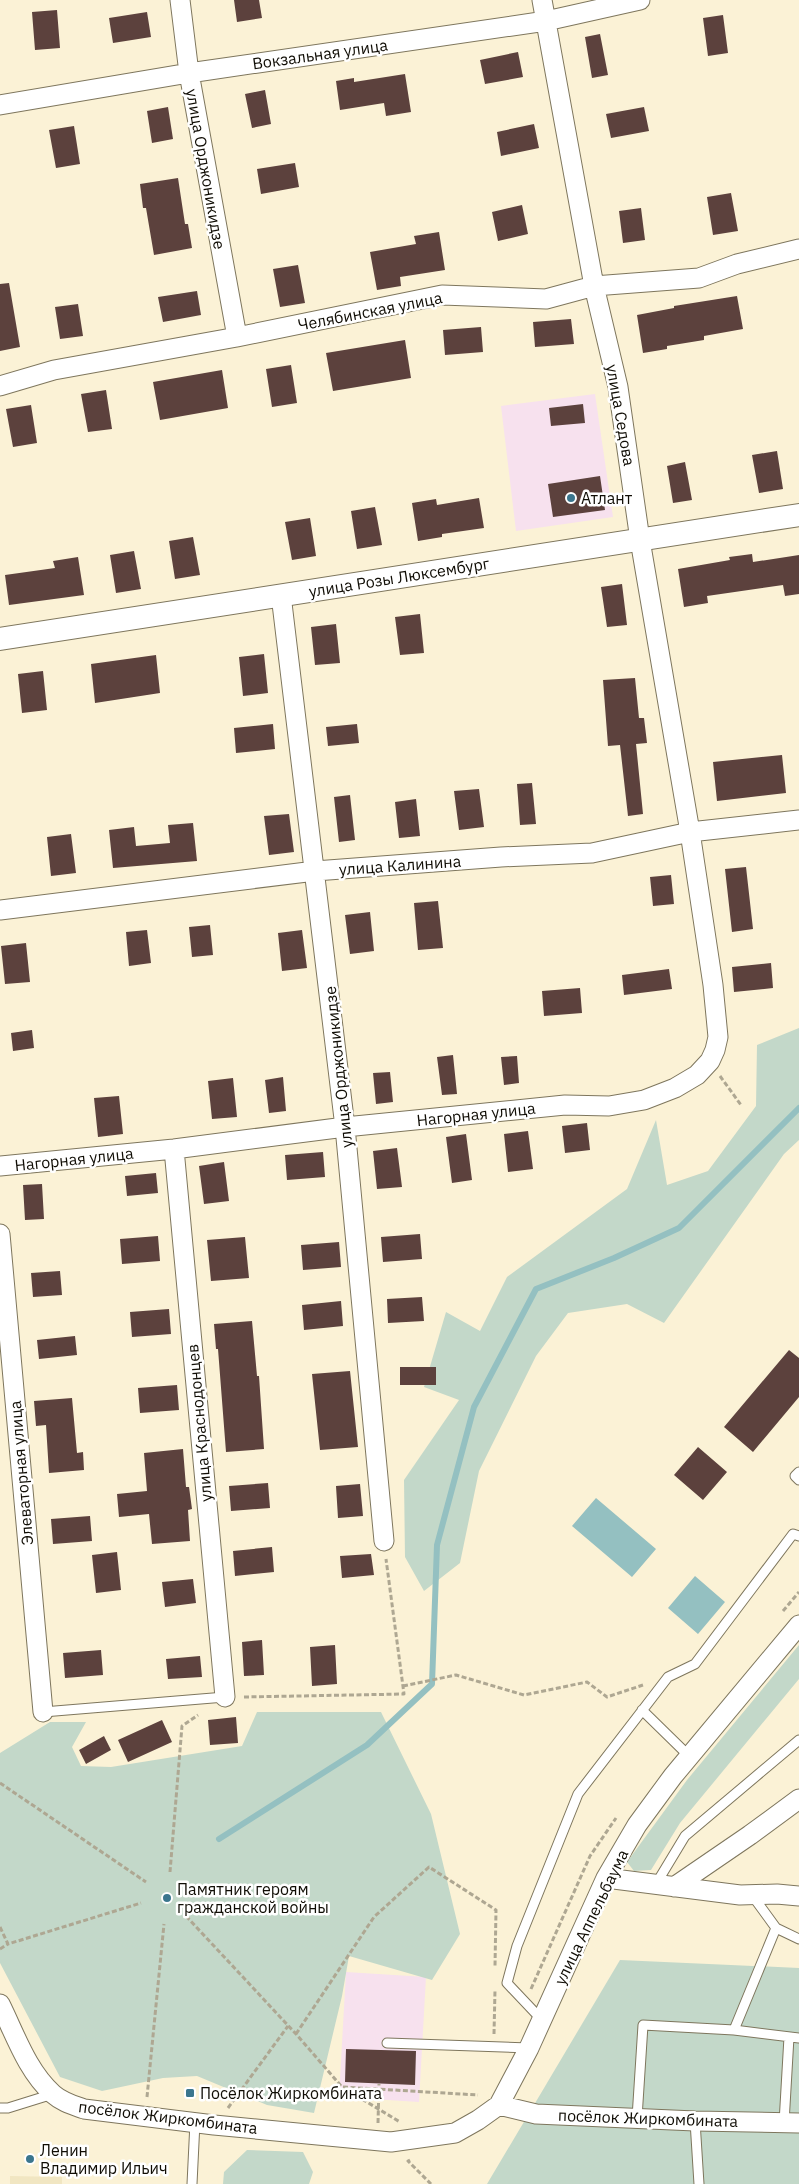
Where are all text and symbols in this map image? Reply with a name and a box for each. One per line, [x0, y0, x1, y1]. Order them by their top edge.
street label: Вокзальная улица [251, 35, 390, 73]
street label: улица Орджоникидзе [182, 87, 230, 251]
street label: Челябинская улица [296, 287, 444, 335]
street label: улица Седова [602, 363, 640, 468]
place label: Атлант [581, 488, 633, 508]
marker: Атлант [565, 492, 577, 504]
street label: улица Розы Люксембург [307, 553, 491, 601]
street label: улица Калинина [338, 851, 462, 879]
street label: улица Орджоникидзе [320, 985, 356, 1149]
street label: Нагорная улица [416, 1098, 537, 1130]
street label: Нагорная улица [14, 1143, 135, 1175]
street label: улица Краснодонцев [182, 1343, 216, 1503]
street label: Элеваторная улица [5, 1399, 37, 1546]
street label: улица Аппельбаума [550, 1846, 633, 1988]
place label: Памятник героям гражданской войны [177, 1879, 329, 1917]
marker: Памятник героям гражданской войны [161, 1892, 173, 1904]
place label: Посёлок Жиркомбината [200, 2083, 383, 2103]
marker: Посёлок Жиркомбината [184, 2087, 196, 2099]
street label: посёлок Жиркомбината [77, 2096, 259, 2138]
street label: посёлок Жиркомбината [558, 2105, 739, 2131]
place label: Ленин Владимир Ильич [40, 2140, 168, 2178]
marker: Ленин Владимир Ильич [24, 2153, 36, 2165]

